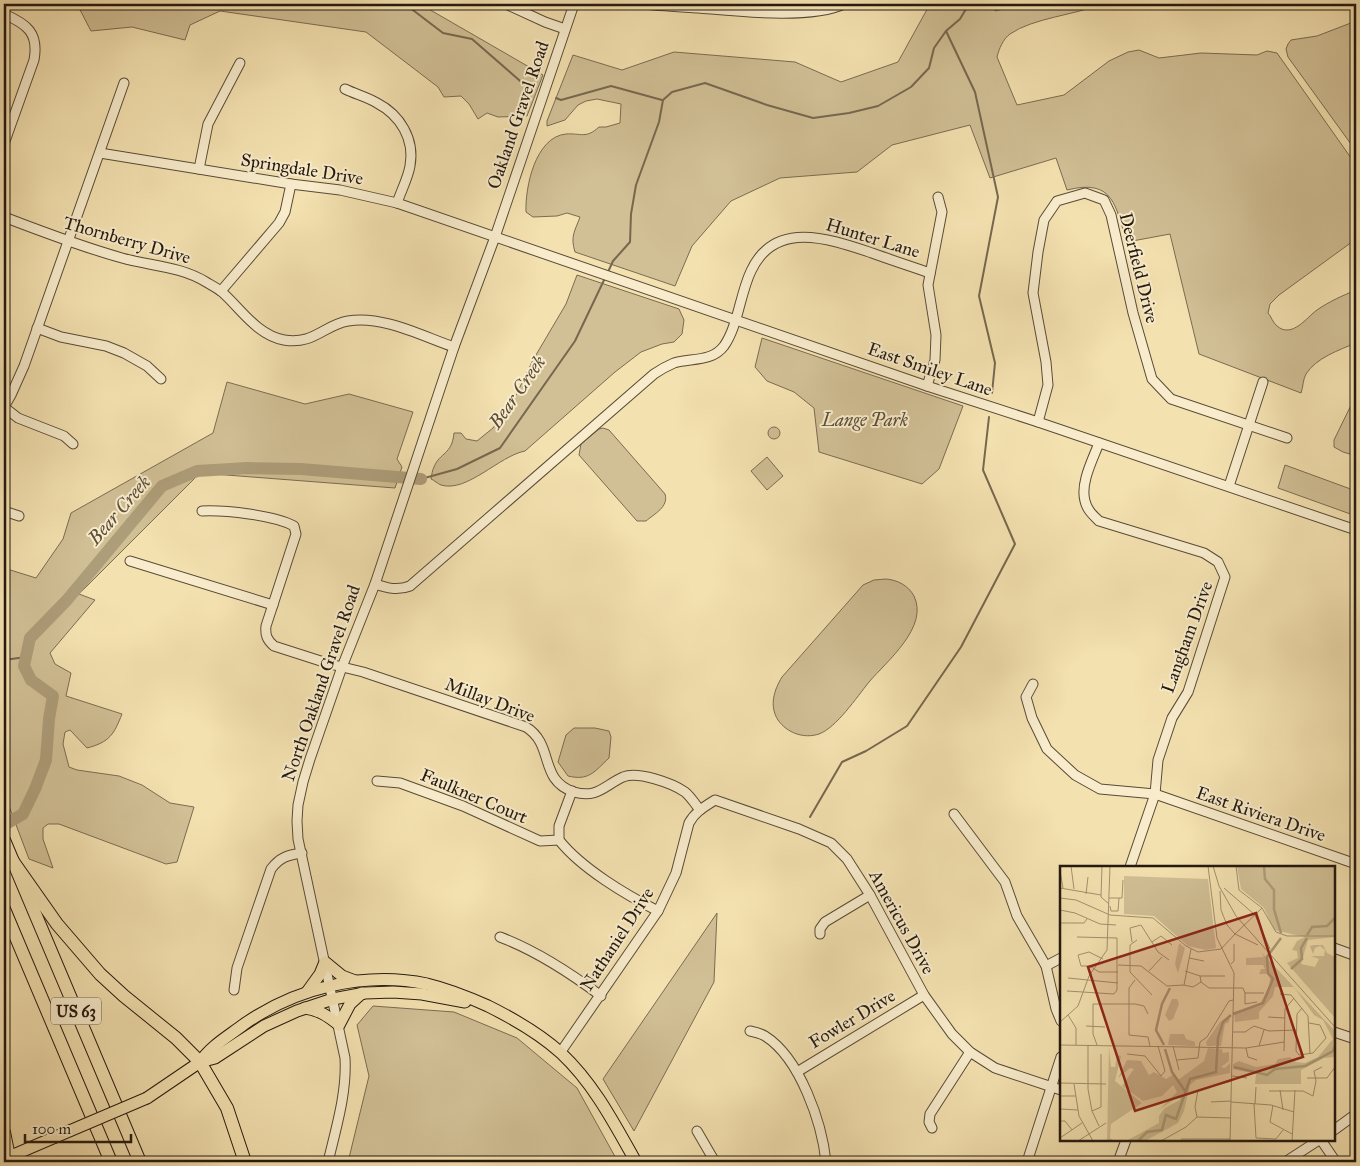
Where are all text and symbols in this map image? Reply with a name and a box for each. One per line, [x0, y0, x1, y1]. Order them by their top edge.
street label: Oakland Gravel Road [482, 38, 554, 192]
street label: Springdale Drive [239, 148, 365, 191]
street label: Deerfield Drive [1115, 210, 1163, 326]
street label: Thornberry Drive [61, 211, 193, 269]
street label: Hunter Lane [823, 213, 923, 263]
street label: East Smiley Lane [865, 337, 995, 401]
water label: Bear Creek [483, 351, 551, 434]
park label: Lange Park [821, 409, 908, 431]
water label: Bear Creek [82, 470, 156, 550]
street label: Langham Drive [1157, 578, 1218, 696]
street label: North Oakland Gravel Road [277, 582, 365, 784]
street label: Millay Drive [442, 673, 538, 727]
street label: Faulkner Court [417, 764, 531, 829]
street label: East Riviera Drive [1193, 782, 1329, 846]
street label: Americus Drive [864, 865, 940, 978]
inset map [1060, 866, 1335, 1141]
street label: Nathaniel Drive [575, 883, 659, 995]
street label: Fowler Drive [805, 985, 899, 1053]
road number: US 63 [51, 998, 101, 1024]
scale bar [25, 1111, 131, 1143]
text: 100 m [32, 1120, 72, 1138]

